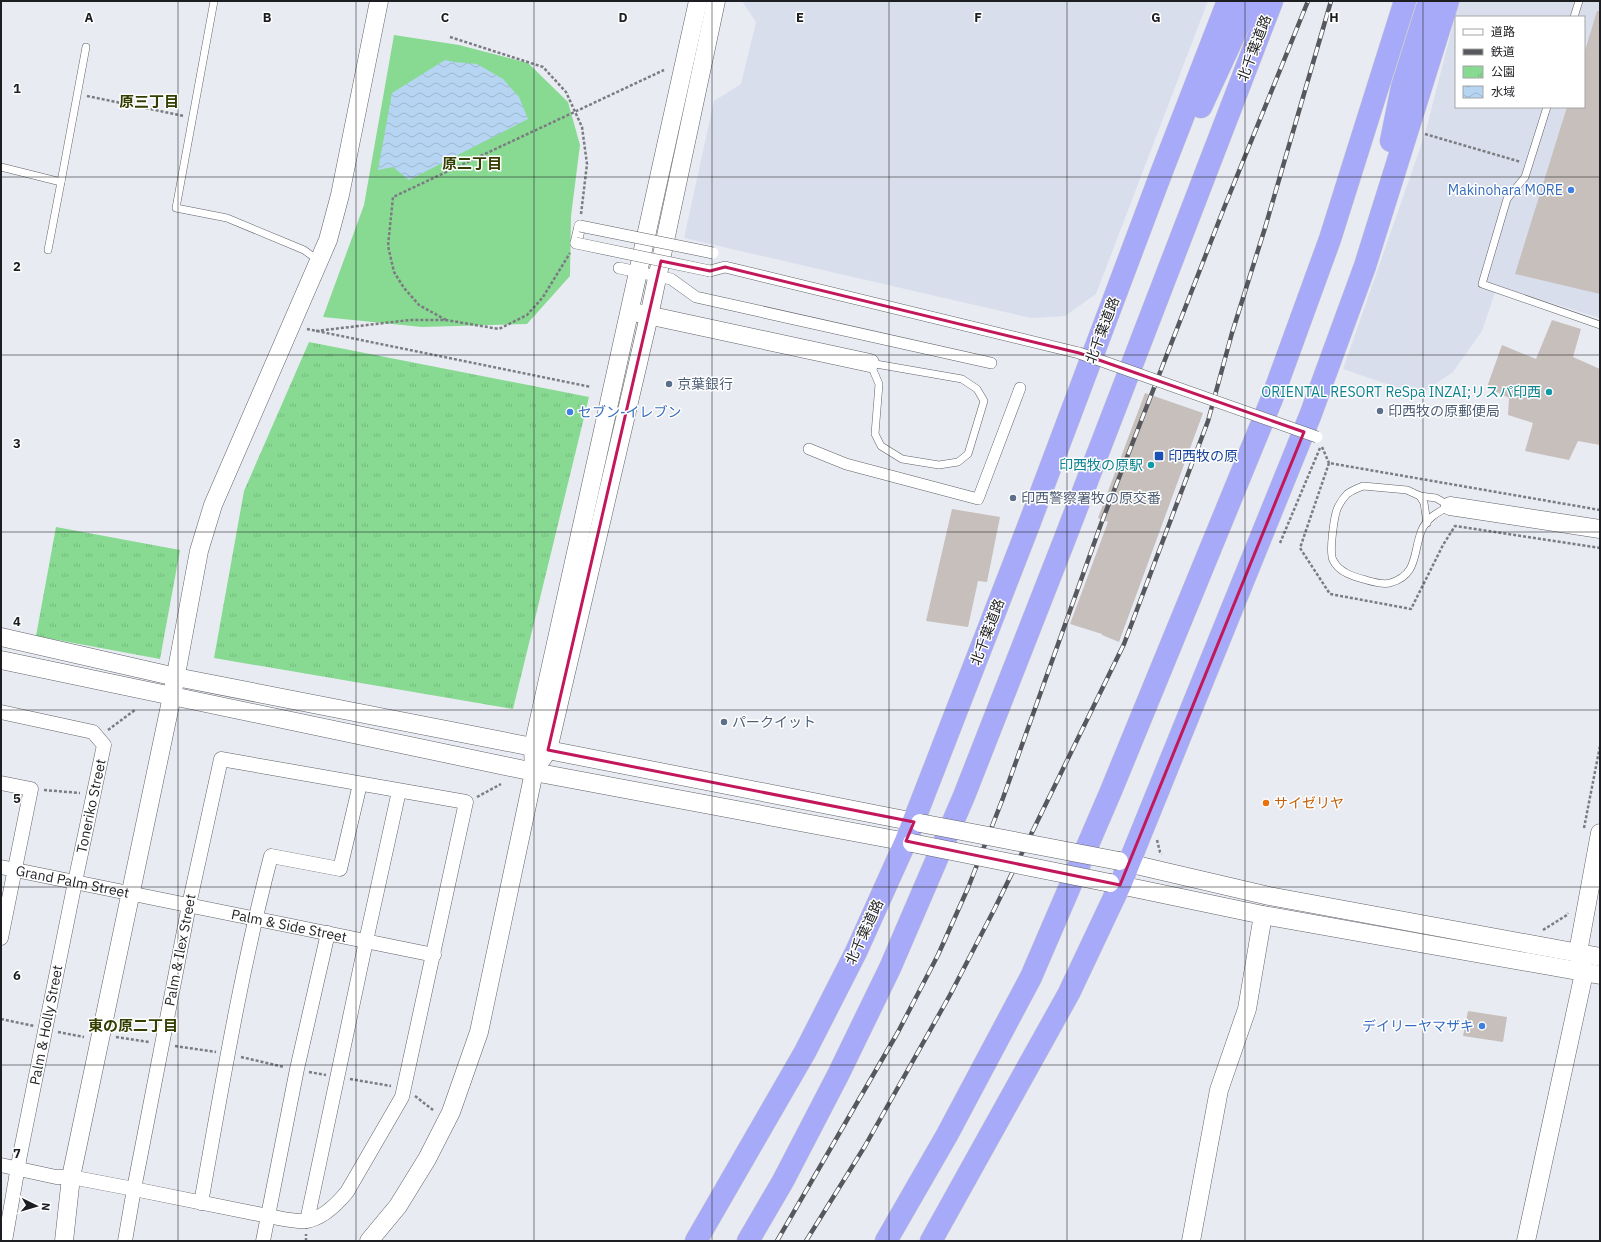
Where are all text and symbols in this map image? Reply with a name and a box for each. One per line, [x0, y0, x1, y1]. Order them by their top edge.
text: A [85, 9, 94, 26]
text: B [263, 9, 272, 26]
text: C [441, 9, 450, 26]
text: D [618, 9, 628, 26]
text: E [796, 9, 804, 26]
text: F [974, 9, 982, 26]
text: G [1151, 9, 1161, 26]
text: H [1329, 9, 1339, 26]
street label: 北千葉道路 [1233, 12, 1275, 84]
legend [1455, 16, 1585, 108]
text: 道路 [1491, 24, 1515, 39]
text: 鉄道 [1491, 44, 1515, 59]
text: 公園 [1491, 64, 1515, 79]
text: 1 [13, 80, 21, 97]
text: 水域 [1491, 84, 1515, 99]
district label: 原三丁目 [119, 92, 179, 111]
district label: 原二丁目 [442, 154, 502, 173]
place label: Makinohara MORE [1448, 181, 1563, 199]
marker: Makinohara MORE [1566, 185, 1576, 195]
text: 2 [13, 258, 21, 275]
street label: 北千葉道路 [1081, 294, 1123, 366]
place label: 京葉銀行 [677, 375, 733, 393]
marker: 京葉銀行 [664, 379, 674, 389]
place label: ORIENTAL RESORT ReSpa INZAI;リスパ印西 [1261, 383, 1541, 401]
marker: ORIENTAL RESORT ReSpa INZAI;リスパ印西 [1544, 387, 1554, 397]
place label: 印西牧の原郵便局 [1388, 402, 1500, 420]
place label: セブン-イレブン [578, 403, 682, 421]
marker: 印西牧の原郵便局 [1375, 406, 1385, 416]
marker: セブン-イレブン [565, 407, 575, 417]
text: 3 [13, 435, 21, 452]
place label: 印西牧の原 [1168, 447, 1238, 465]
marker: 印西牧の原 [1153, 450, 1165, 462]
place label: 印西牧の原駅 [1059, 456, 1143, 474]
marker: 印西牧の原駅 [1146, 460, 1156, 470]
place label: 印西警察署牧の原交番 [1021, 489, 1161, 507]
marker: 印西警察署牧の原交番 [1008, 493, 1018, 503]
street label: 北千葉道路 [966, 596, 1008, 668]
text: 4 [13, 613, 21, 630]
place label: パークイット [732, 713, 816, 731]
marker: パークイット [719, 717, 729, 727]
street label: Toneriko Street [72, 757, 110, 855]
text: 5 [13, 790, 21, 807]
place label: サイゼリヤ [1274, 794, 1344, 812]
marker: サイゼリヤ [1261, 798, 1271, 808]
street label: Grand Palm Street [14, 861, 131, 902]
street label: Palm & Ilex Street [160, 892, 200, 1008]
street label: 北千葉道路 [841, 896, 887, 968]
street label: Palm & Side Street [230, 905, 349, 946]
street label: Palm & Holly Street [26, 963, 66, 1087]
text: 6 [13, 967, 21, 984]
district label: 東の原二丁目 [88, 1016, 178, 1035]
place label: デイリーヤマザキ [1362, 1017, 1474, 1035]
marker: デイリーヤマザキ [1477, 1021, 1487, 1031]
text: 7 [13, 1145, 21, 1162]
north arrow [16, 1186, 56, 1226]
text: N [39, 1202, 53, 1211]

